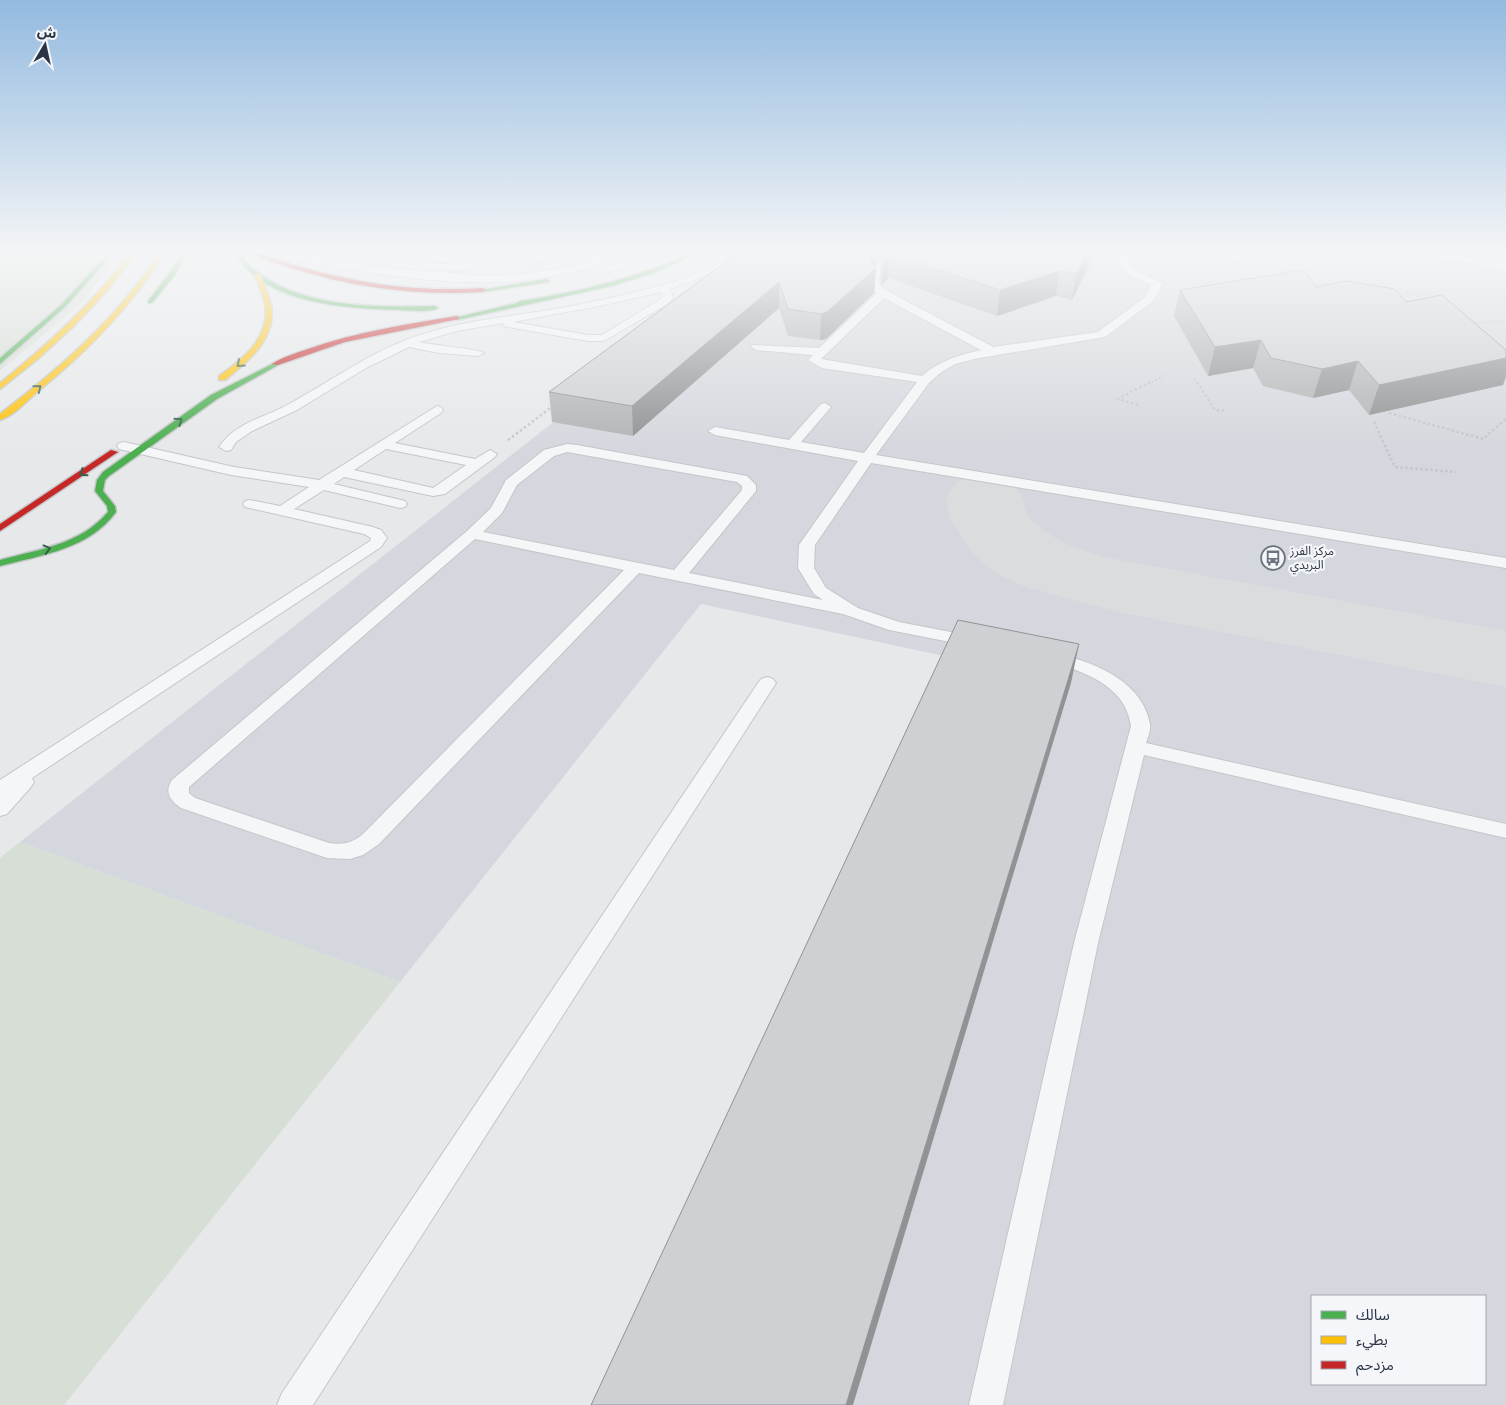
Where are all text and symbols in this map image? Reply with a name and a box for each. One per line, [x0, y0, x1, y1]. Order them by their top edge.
north arrow [20, 20, 70, 70]
text: ش [36, 23, 58, 42]
one-way arrow [236, 359, 245, 368]
one-way arrow [32, 385, 41, 393]
one-way arrow [173, 418, 183, 427]
one-way arrow [79, 466, 88, 476]
one-way arrow [42, 544, 51, 555]
place label: مركز الفرز البريدي [1289, 544, 1334, 575]
bus stop icon: مركز الفرز البريدي [1260, 545, 1286, 571]
legend [1311, 1295, 1486, 1385]
text: سالك [1356, 1306, 1390, 1324]
text: بطيء [1356, 1331, 1388, 1351]
text: مزدحم [1356, 1356, 1394, 1376]

